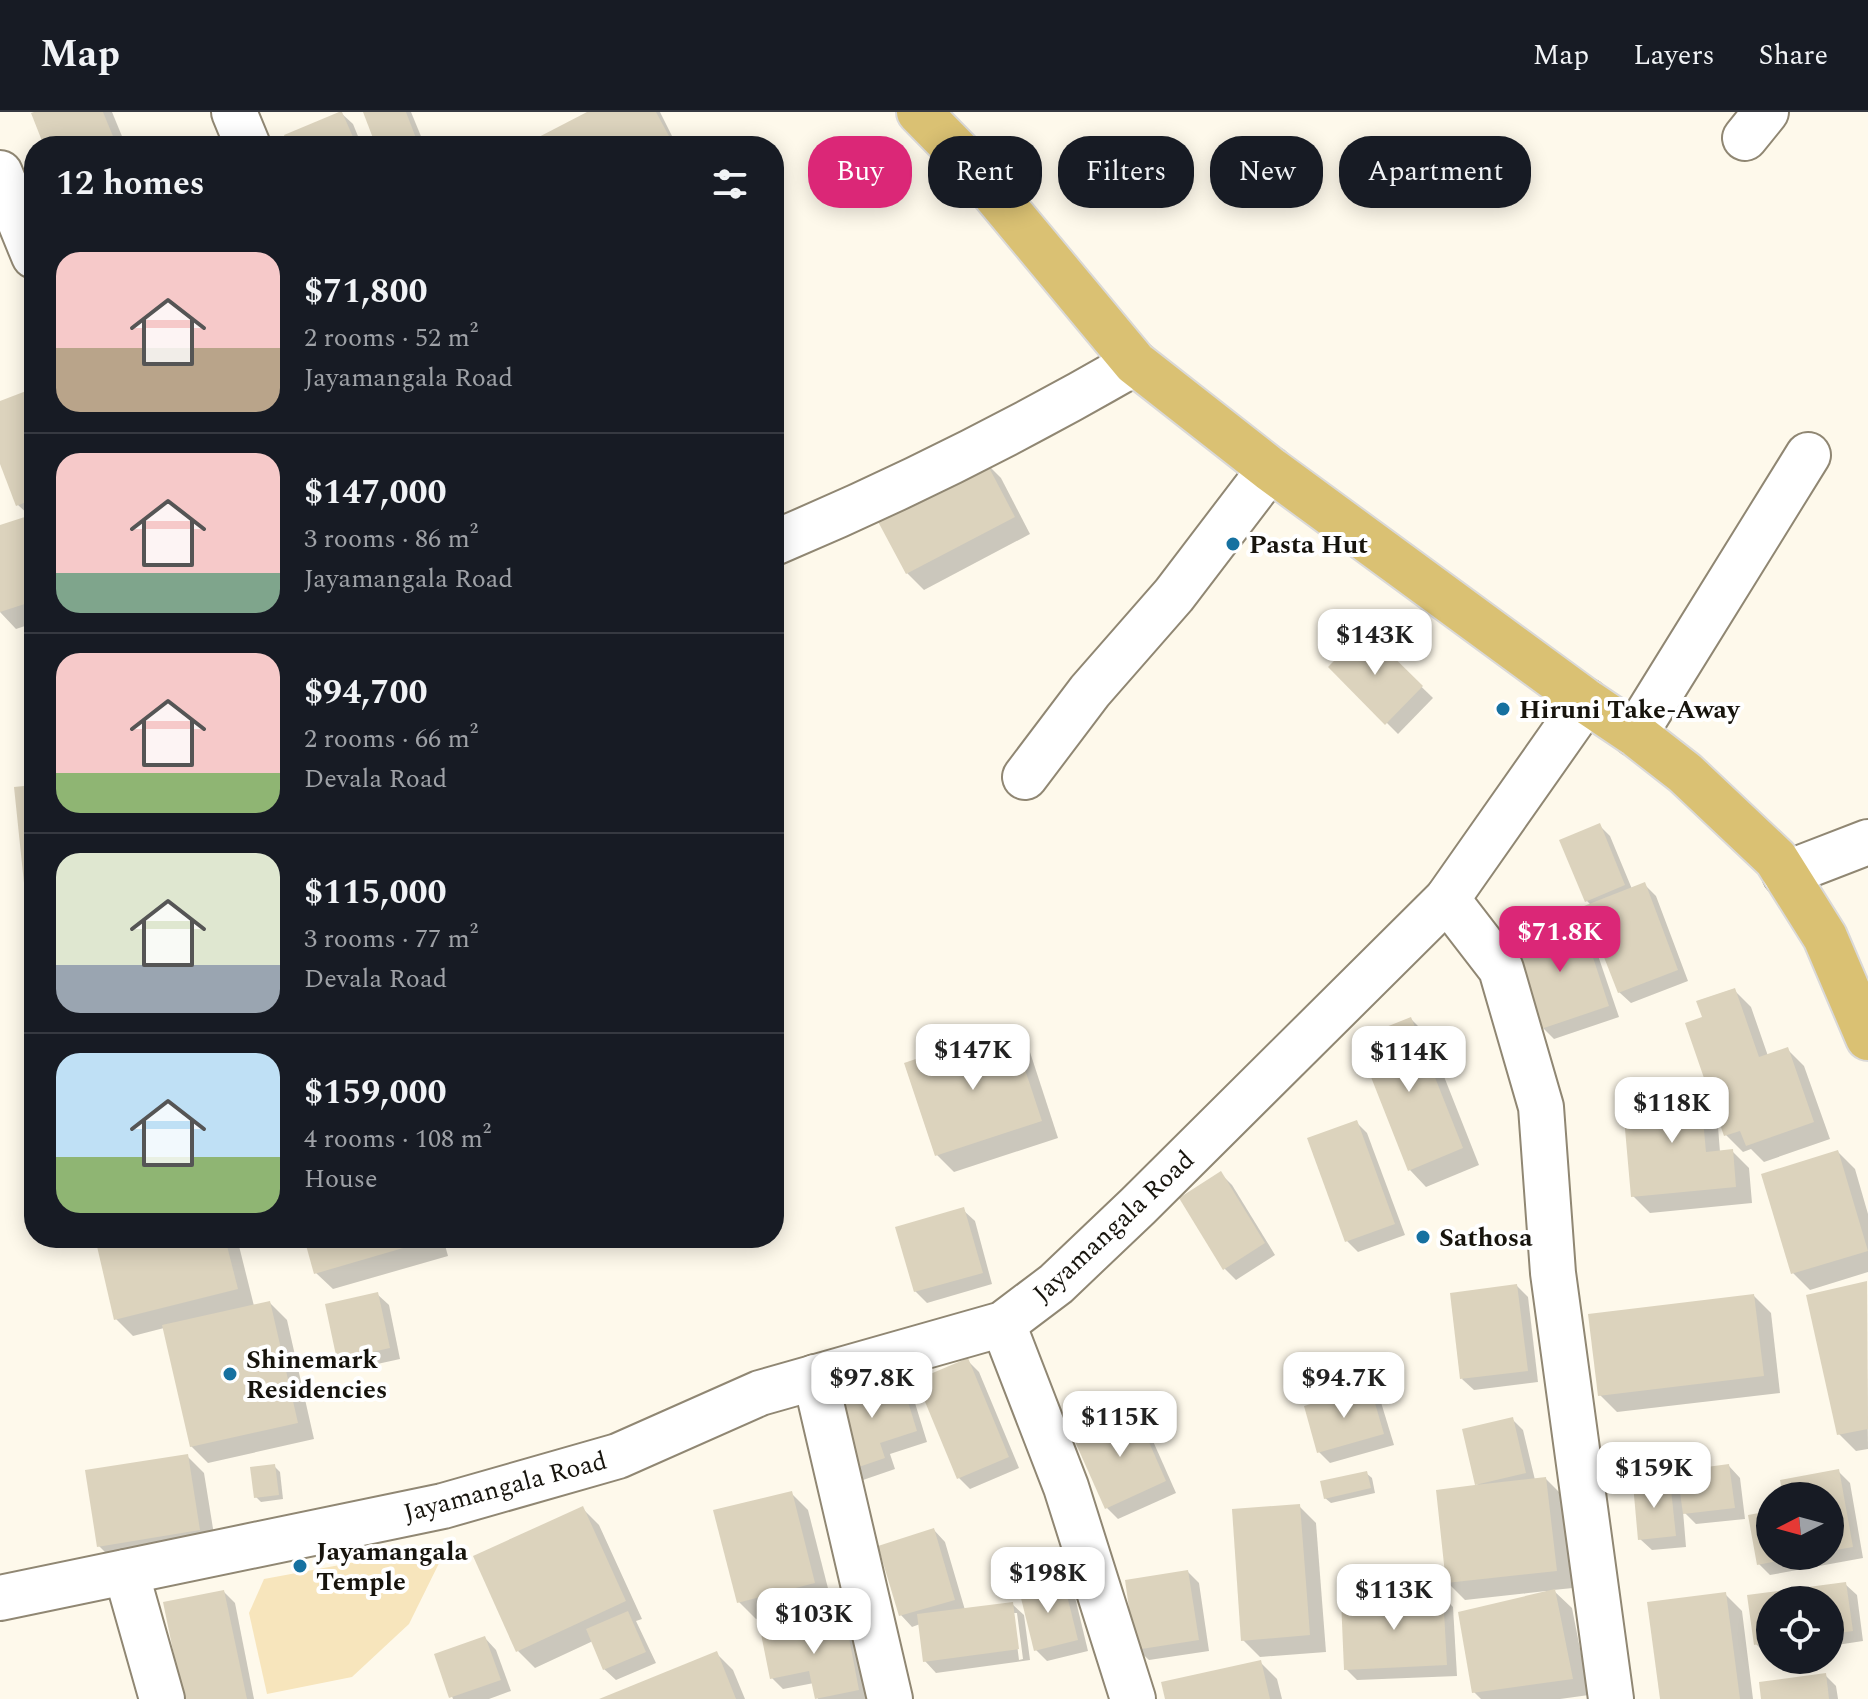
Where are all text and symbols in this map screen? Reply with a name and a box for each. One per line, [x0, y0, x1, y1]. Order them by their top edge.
text: Map [40, 26, 120, 84]
text: Map [1533, 34, 1589, 77]
text: Layers [1633, 34, 1715, 77]
text: Share [1759, 34, 1828, 77]
chip: Buy [808, 136, 912, 208]
chip: Rent [928, 136, 1042, 208]
chip: Filters [1058, 136, 1194, 208]
chip: New [1210, 136, 1323, 208]
chip: Apartment [1339, 136, 1531, 208]
text: 12 homes [56, 158, 205, 210]
icon: filters [708, 162, 752, 206]
text: $71,800 [304, 266, 428, 318]
icon: home [120, 284, 216, 380]
text: 2 rooms · 52 m² [304, 318, 478, 358]
text: Jayamangala Road [304, 358, 513, 398]
text: $147,000 [304, 467, 447, 519]
icon: home [120, 485, 216, 581]
text: 3 rooms · 86 m² [304, 519, 478, 559]
place label: Pasta Hut [1249, 525, 1368, 565]
marker: Pasta Hut [1224, 535, 1242, 553]
text: Jayamangala Road [304, 559, 513, 599]
pin: $143K [1319, 609, 1431, 677]
text: $143K [1336, 615, 1414, 655]
text: $94,700 [304, 667, 428, 719]
icon: home [120, 685, 216, 781]
place label: Hiruni Take-Away [1519, 690, 1741, 730]
marker: Hiruni Take-Away [1494, 700, 1512, 718]
text: 2 rooms · 66 m² [304, 719, 478, 759]
text: Devala Road [304, 759, 447, 799]
text: $115,000 [304, 867, 447, 919]
icon: home [120, 885, 216, 981]
pin: $71.8K [1495, 906, 1625, 974]
text: $71.8K [1517, 912, 1603, 952]
text: 3 rooms · 77 m² [304, 919, 478, 959]
text: Devala Road [304, 959, 447, 999]
pin: $147K [917, 1024, 1029, 1092]
pin: $114K [1353, 1026, 1465, 1094]
text: $147K [934, 1030, 1012, 1070]
text: $114K [1370, 1032, 1448, 1072]
text: $159,000 [304, 1067, 447, 1119]
pin: $118K [1616, 1077, 1728, 1145]
text: $118K [1633, 1083, 1711, 1123]
icon: home [120, 1085, 216, 1181]
text: 4 rooms · 108 m² [304, 1119, 491, 1159]
street label: Jayamangala Road [1024, 1141, 1204, 1313]
text: House [304, 1159, 378, 1199]
place label: Sathosa [1439, 1218, 1533, 1258]
marker: Sathosa [1414, 1228, 1432, 1246]
place label: Shinemark Residencies [246, 1340, 387, 1410]
pin: $97.8K [807, 1352, 937, 1420]
pin: $94.7K [1279, 1352, 1409, 1420]
text: $97.8K [829, 1358, 915, 1398]
text: $94.7K [1301, 1358, 1387, 1398]
marker: Shinemark Residencies [221, 1365, 239, 1383]
pin: $115K [1064, 1391, 1176, 1459]
text: $115K [1081, 1397, 1159, 1437]
street label: Jayamangala Road [399, 1441, 611, 1533]
pin: $159K [1598, 1442, 1710, 1510]
text: $159K [1615, 1448, 1693, 1488]
north arrow [1756, 1482, 1844, 1570]
map controls [1756, 1482, 1844, 1674]
place label: Jayamangala Temple [316, 1532, 468, 1602]
pin: $198K [992, 1547, 1104, 1615]
text: $198K [1009, 1553, 1087, 1593]
marker: Jayamangala Temple [291, 1557, 309, 1575]
pin: $113K [1338, 1564, 1450, 1632]
text: $113K [1355, 1570, 1433, 1610]
button: locate [1756, 1586, 1844, 1674]
pin: $103K [758, 1588, 870, 1656]
text: $103K [775, 1594, 853, 1634]

